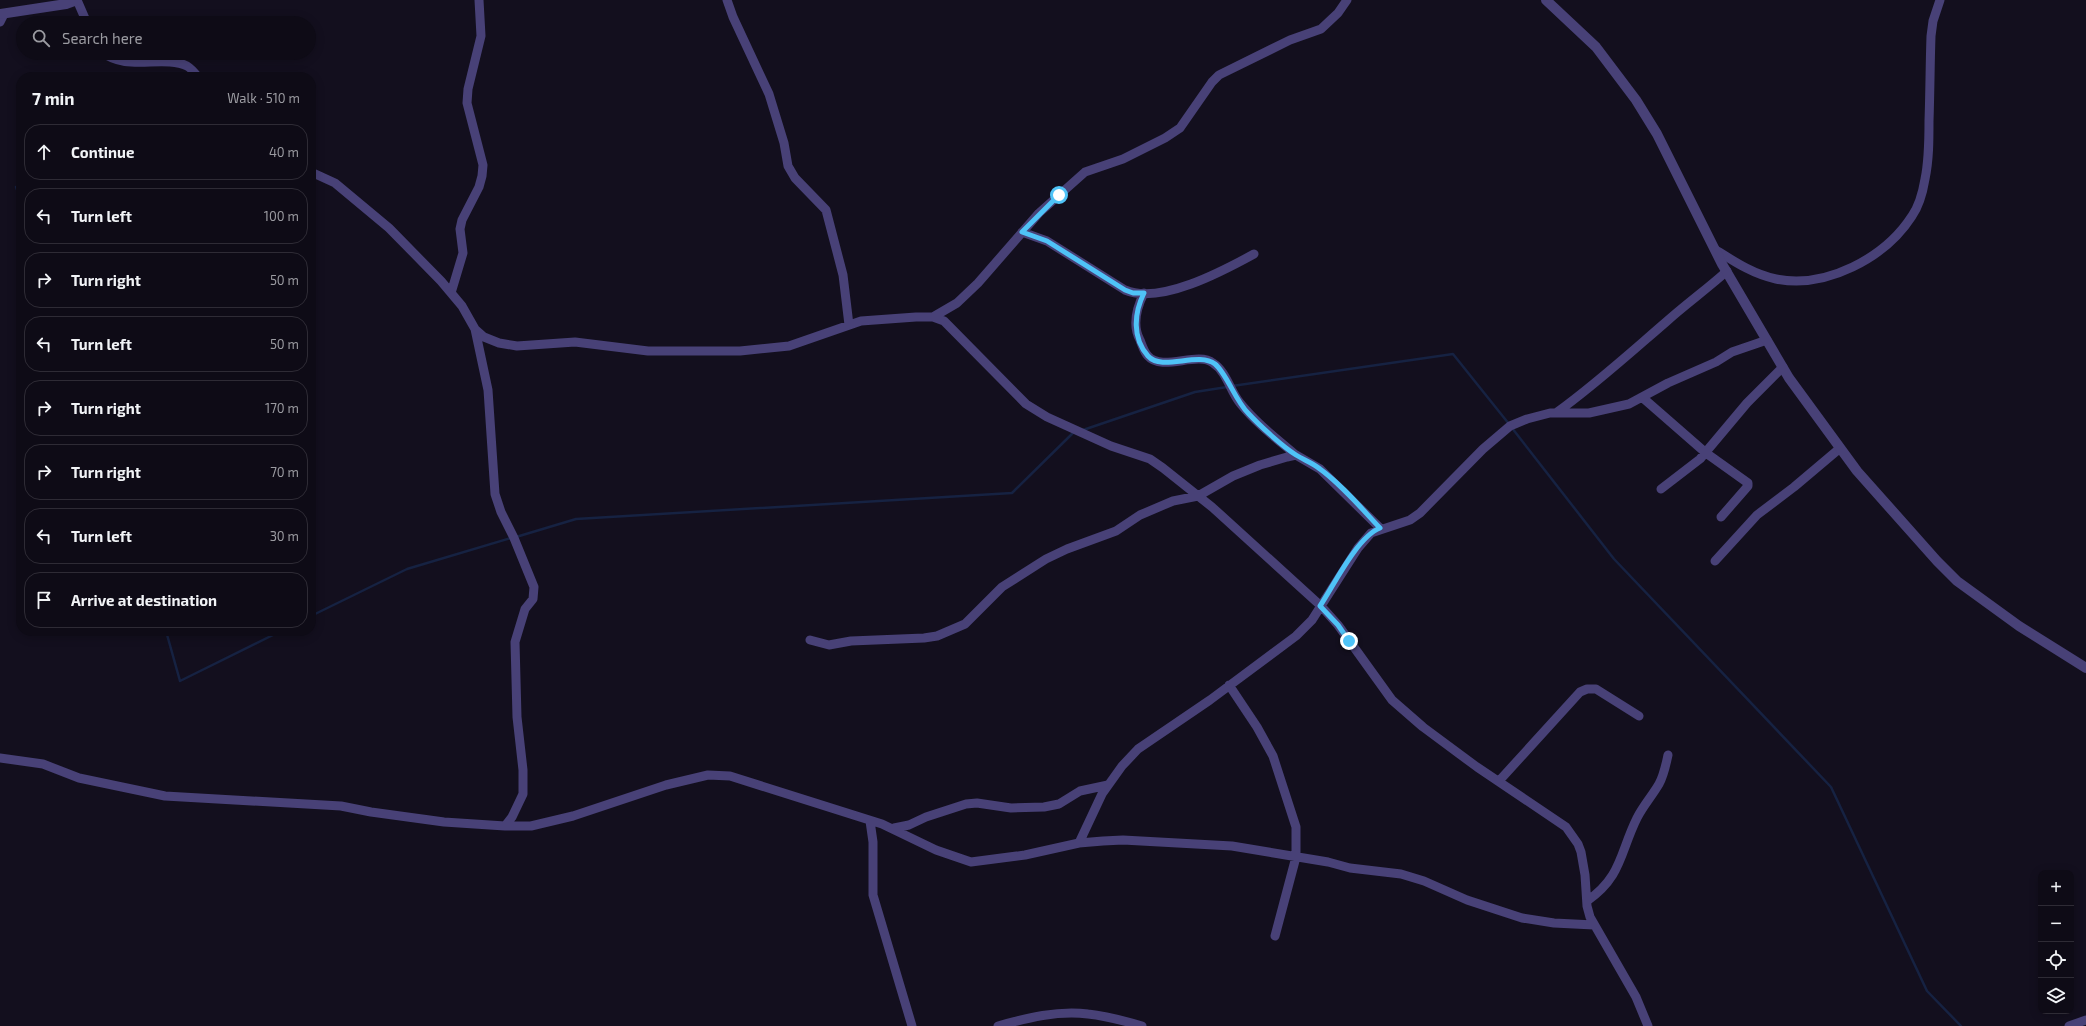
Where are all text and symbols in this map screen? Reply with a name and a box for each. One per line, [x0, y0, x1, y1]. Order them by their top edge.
search box [16, 16, 316, 60]
icon: search [30, 27, 52, 49]
text: Search here [62, 29, 143, 47]
text: 7 min [32, 88, 75, 108]
text: Walk · 510 m [227, 90, 300, 106]
icon: ahead [33, 141, 55, 163]
text: Continue [71, 143, 134, 161]
text: 40 m [269, 144, 299, 160]
route start [1050, 186, 1068, 204]
icon: left [33, 205, 55, 227]
text: Turn left [71, 207, 132, 225]
text: 100 m [264, 208, 299, 224]
icon: right [33, 269, 55, 291]
text: Turn right [71, 271, 141, 289]
text: 50 m [270, 272, 299, 288]
icon: left [33, 333, 55, 355]
text: Turn left [71, 335, 132, 353]
text: 50 m [270, 336, 299, 352]
icon: right [33, 397, 55, 419]
text: Turn right [71, 399, 141, 417]
text: 170 m [265, 400, 299, 416]
icon: right [33, 461, 55, 483]
text: Turn right [71, 463, 141, 481]
text: 70 m [270, 464, 299, 480]
icon: left [33, 525, 55, 547]
text: Turn left [71, 527, 132, 545]
text: 30 m [270, 528, 299, 544]
icon: arrive [33, 589, 55, 611]
text: Arrive at destination [71, 591, 217, 609]
route end [1340, 632, 1358, 650]
map controls [2038, 870, 2074, 1014]
button: + [2038, 870, 2074, 906]
button: − [2038, 906, 2074, 942]
button: locate [2038, 942, 2074, 978]
button: layers [2038, 978, 2074, 1014]

